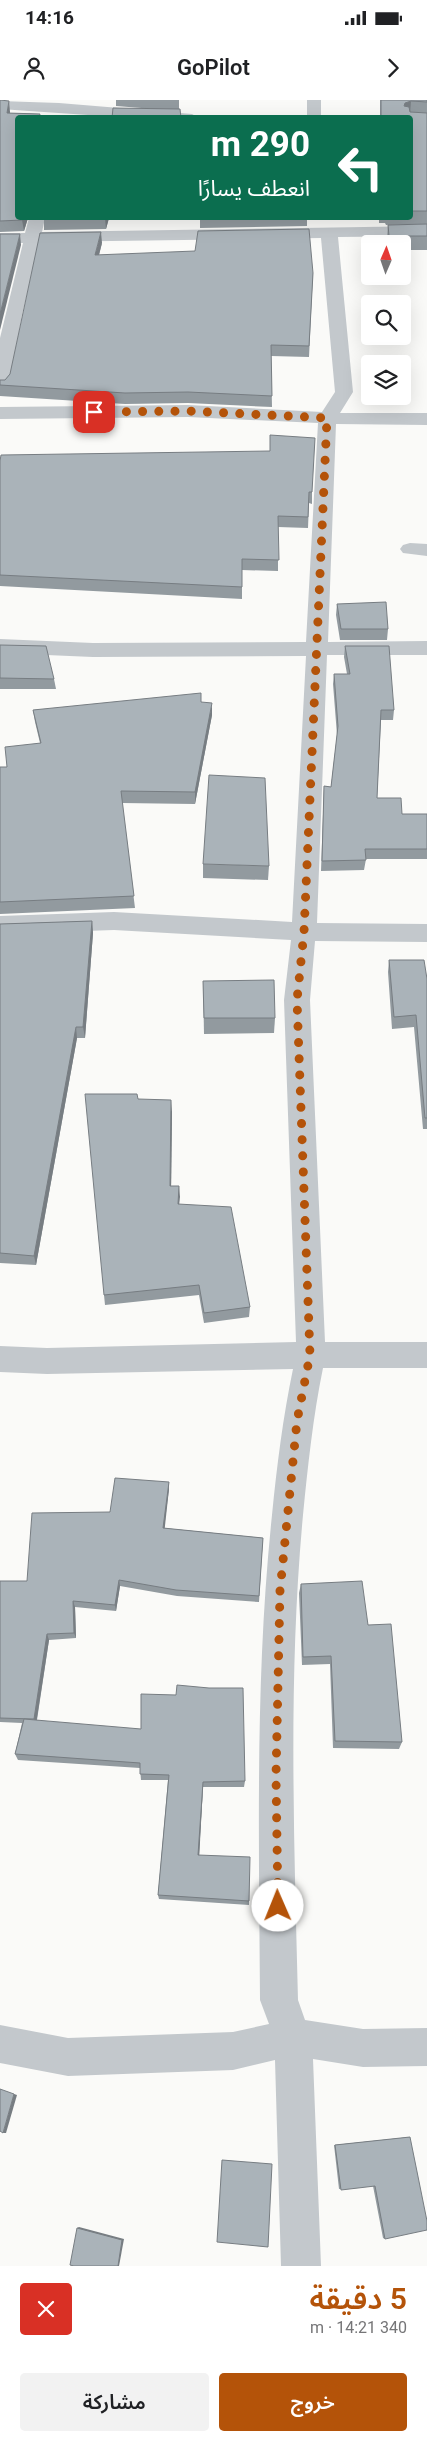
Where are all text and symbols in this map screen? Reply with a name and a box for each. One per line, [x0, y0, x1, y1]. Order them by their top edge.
text: 14:16 [25, 6, 74, 29]
icon: person [20, 54, 48, 82]
icon: forward [379, 54, 407, 82]
text: GoPilot [177, 55, 250, 80]
text: 290 m [211, 124, 310, 165]
icon: left [328, 135, 393, 200]
text: انعطف يسارًا [198, 176, 310, 201]
north arrow [361, 235, 411, 285]
map controls [361, 235, 411, 405]
button: search [361, 295, 411, 345]
button: layers [361, 355, 411, 405]
pin [73, 391, 115, 433]
icon: arrive [80, 398, 108, 426]
position arrow [251, 1879, 303, 1931]
text: 5 دقيقة [310, 2281, 407, 2316]
button: close [20, 2283, 72, 2335]
text: 340 m · 14:21 [310, 2318, 407, 2337]
button: مشاركة [20, 2373, 209, 2431]
button: خروج [219, 2373, 407, 2431]

